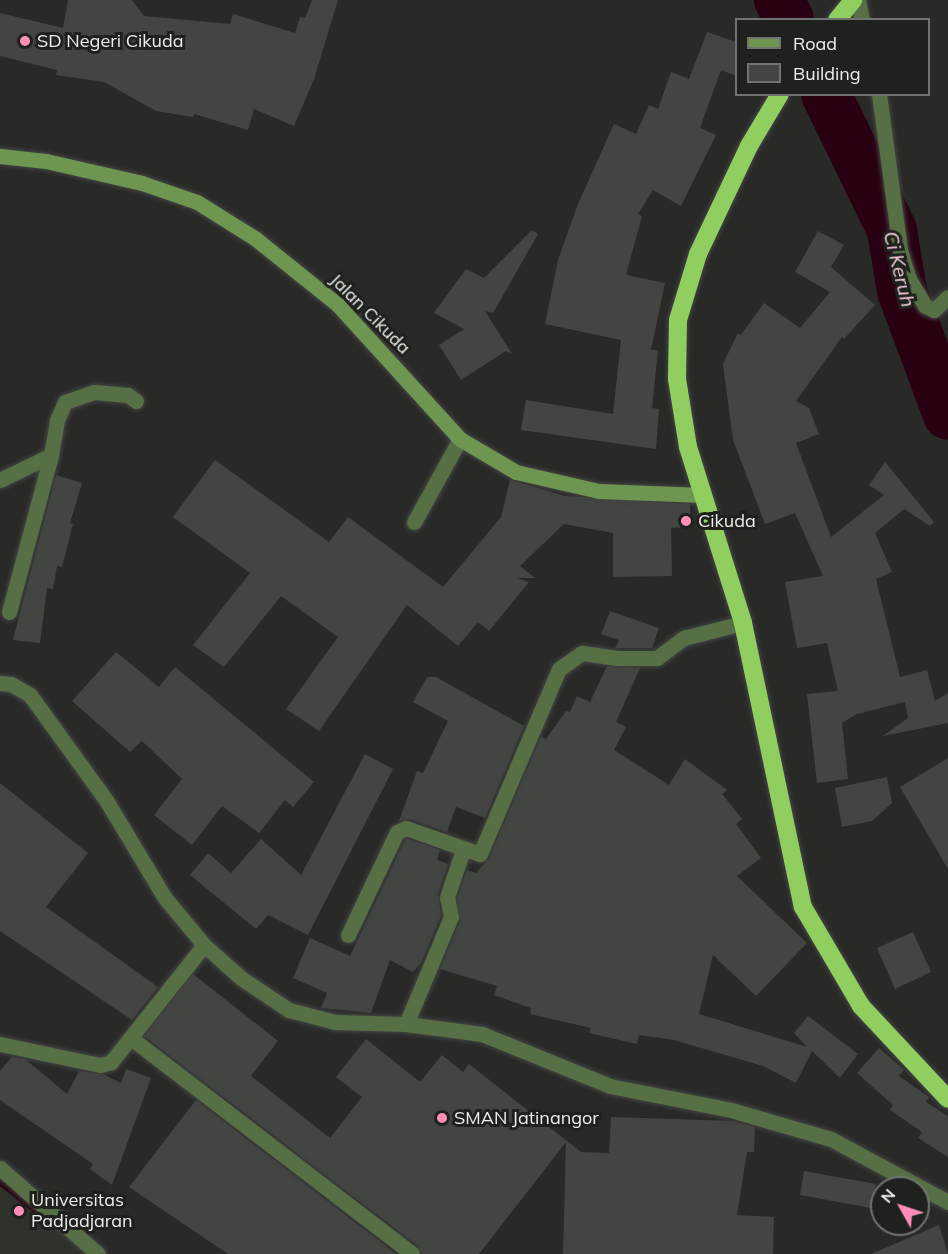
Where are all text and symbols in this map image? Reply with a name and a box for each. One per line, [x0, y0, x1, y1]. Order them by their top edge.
legend [735, 18, 930, 96]
place label: SD Negeri Cikuda [37, 30, 184, 52]
text: Road [793, 32, 837, 55]
marker: SD Negeri Cikuda [18, 34, 32, 48]
text: Building [793, 62, 861, 85]
water label: Ci Keruh [879, 228, 921, 310]
street label: Jalan Cikuda [325, 269, 415, 359]
place label: Cikuda [698, 510, 756, 532]
marker: Cikuda [679, 514, 693, 528]
place label: SMAN Jatinangor [454, 1107, 599, 1129]
marker: SMAN Jatinangor [435, 1111, 449, 1125]
north arrow [870, 1176, 930, 1236]
text: N [876, 1185, 899, 1207]
place label: Universitas Padjadjaran [31, 1190, 133, 1232]
marker: Universitas Padjadjaran [12, 1204, 26, 1218]

